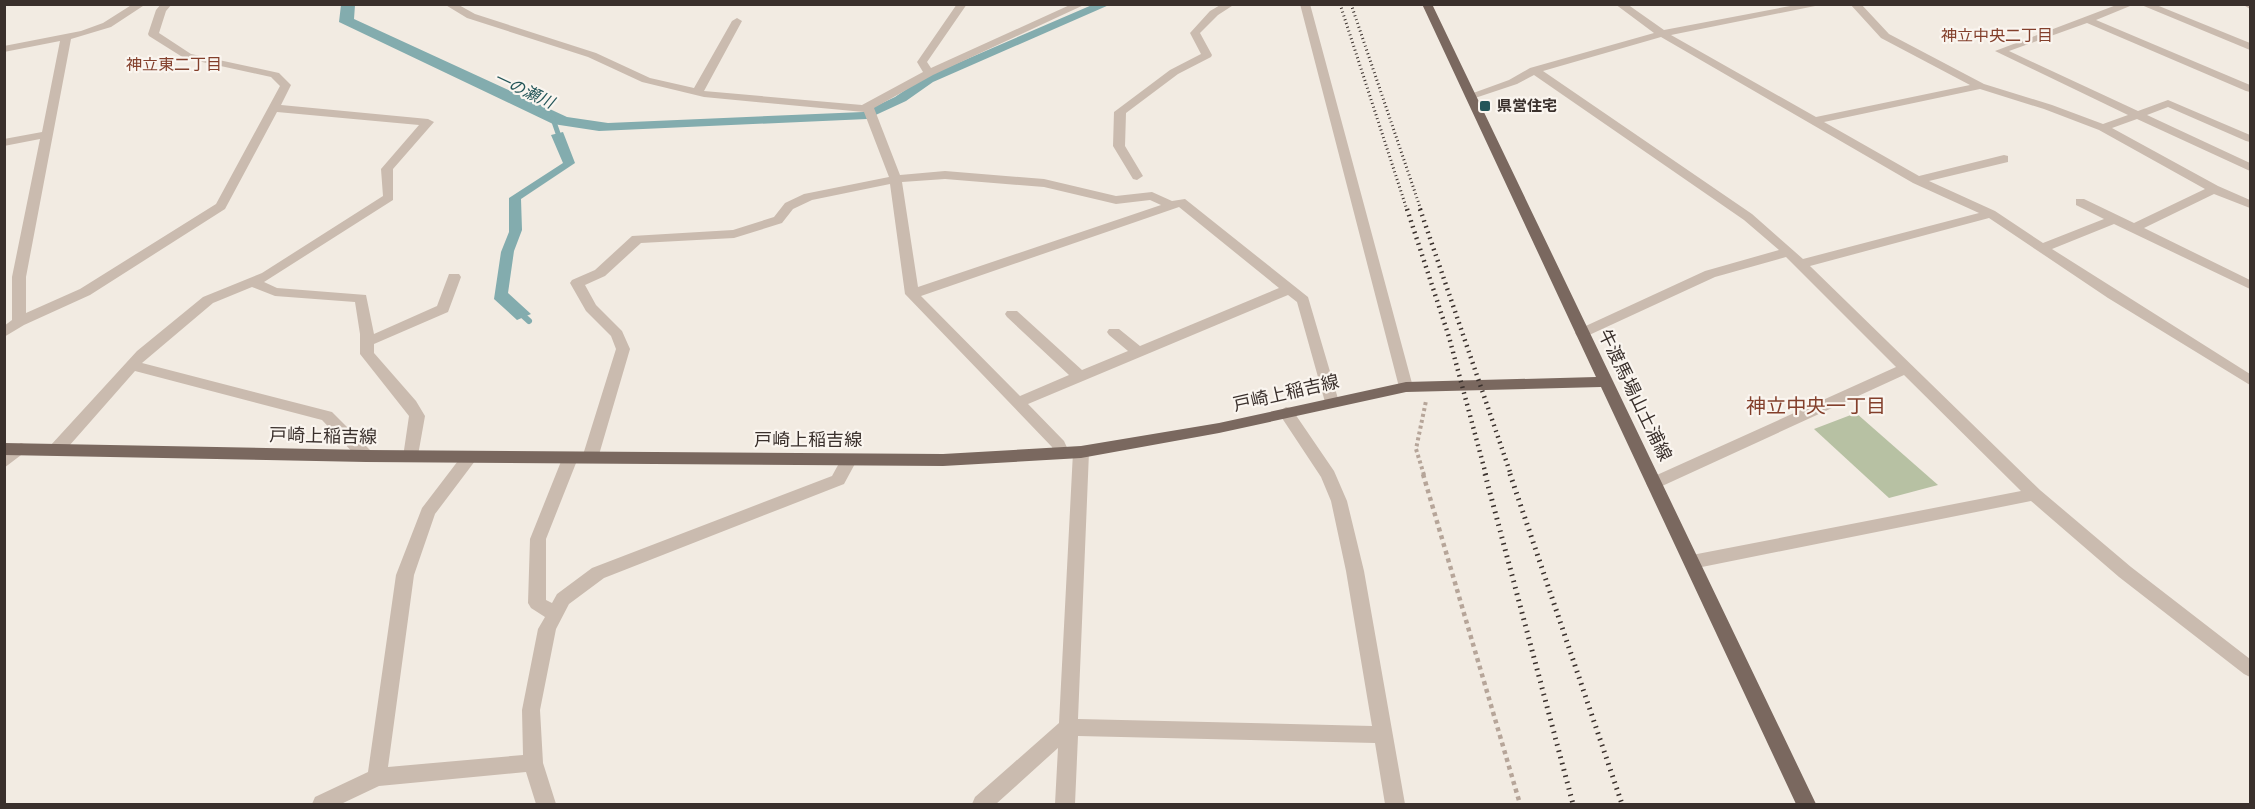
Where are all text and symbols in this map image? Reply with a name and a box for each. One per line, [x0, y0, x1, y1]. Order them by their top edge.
district label: 神立中央二丁目 [1941, 26, 2053, 45]
district label: 神立東二丁目 [126, 55, 222, 74]
water label: 一の瀬川 [491, 68, 559, 113]
place label: 県営住宅 [1497, 97, 1557, 115]
marker: 県営住宅 [1478, 99, 1492, 113]
street label: 牛渡馬場山土浦線 [1594, 325, 1676, 465]
street label: 戸崎上稲吉線 [1231, 370, 1341, 416]
district label: 神立中央一丁目 [1746, 394, 1886, 418]
street label: 戸崎上稲吉線 [269, 424, 377, 448]
street label: 戸崎上稲吉線 [754, 429, 862, 451]

